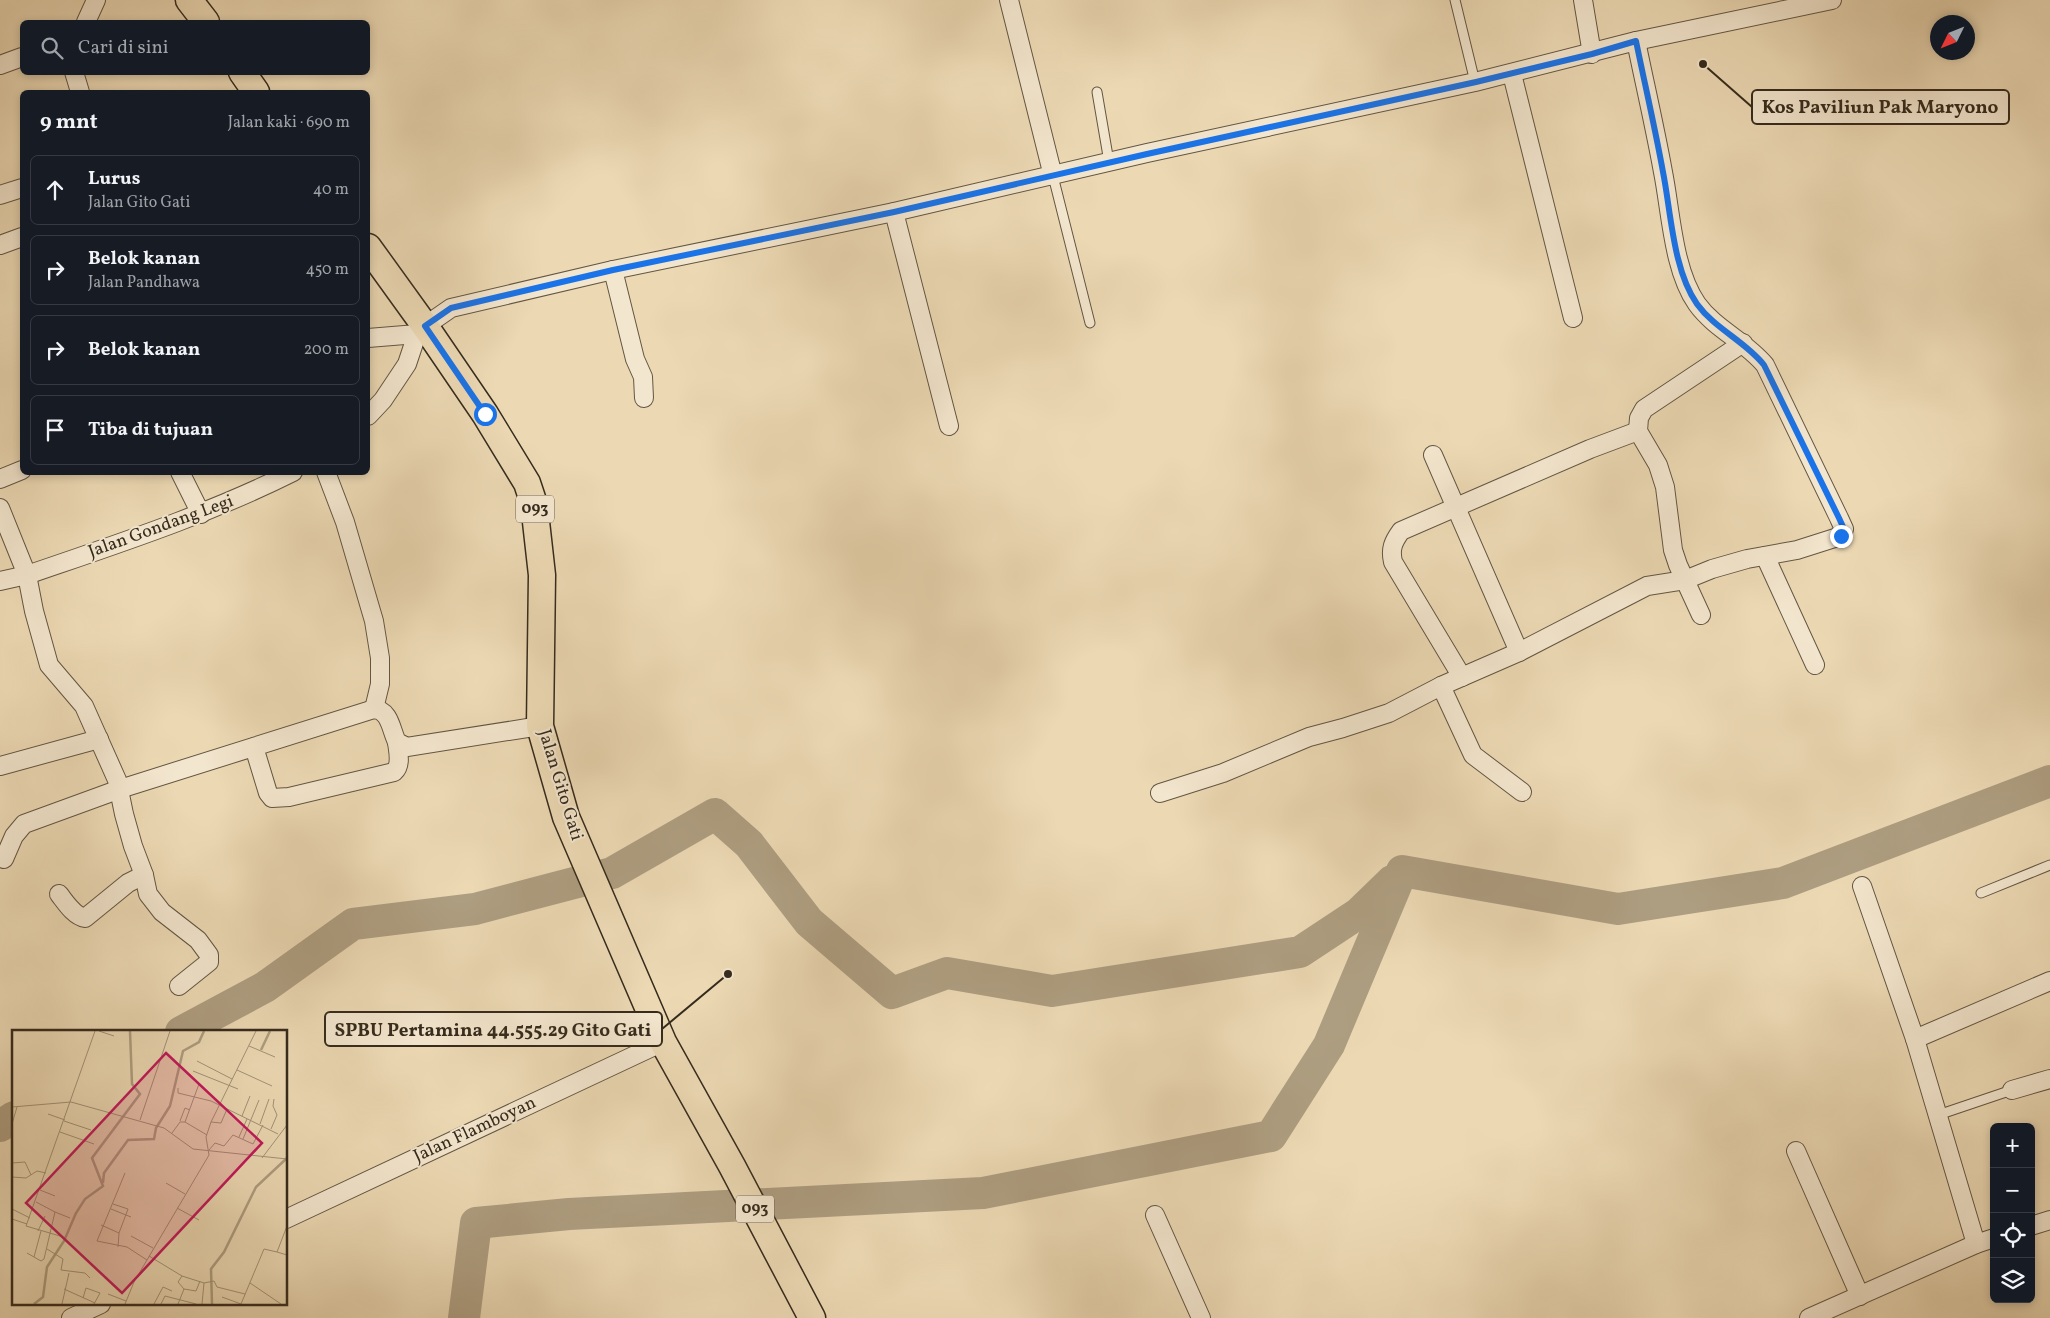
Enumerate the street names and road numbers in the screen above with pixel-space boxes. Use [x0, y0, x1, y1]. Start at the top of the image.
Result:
street label: Jalan Gondang Legi [85, 489, 237, 565]
road number: 093 [516, 496, 554, 522]
street label: Jalan Gito Gati [531, 726, 589, 844]
street label: Jalan Flamboyan [410, 1091, 541, 1169]
road number: 093 [736, 1196, 774, 1222]

